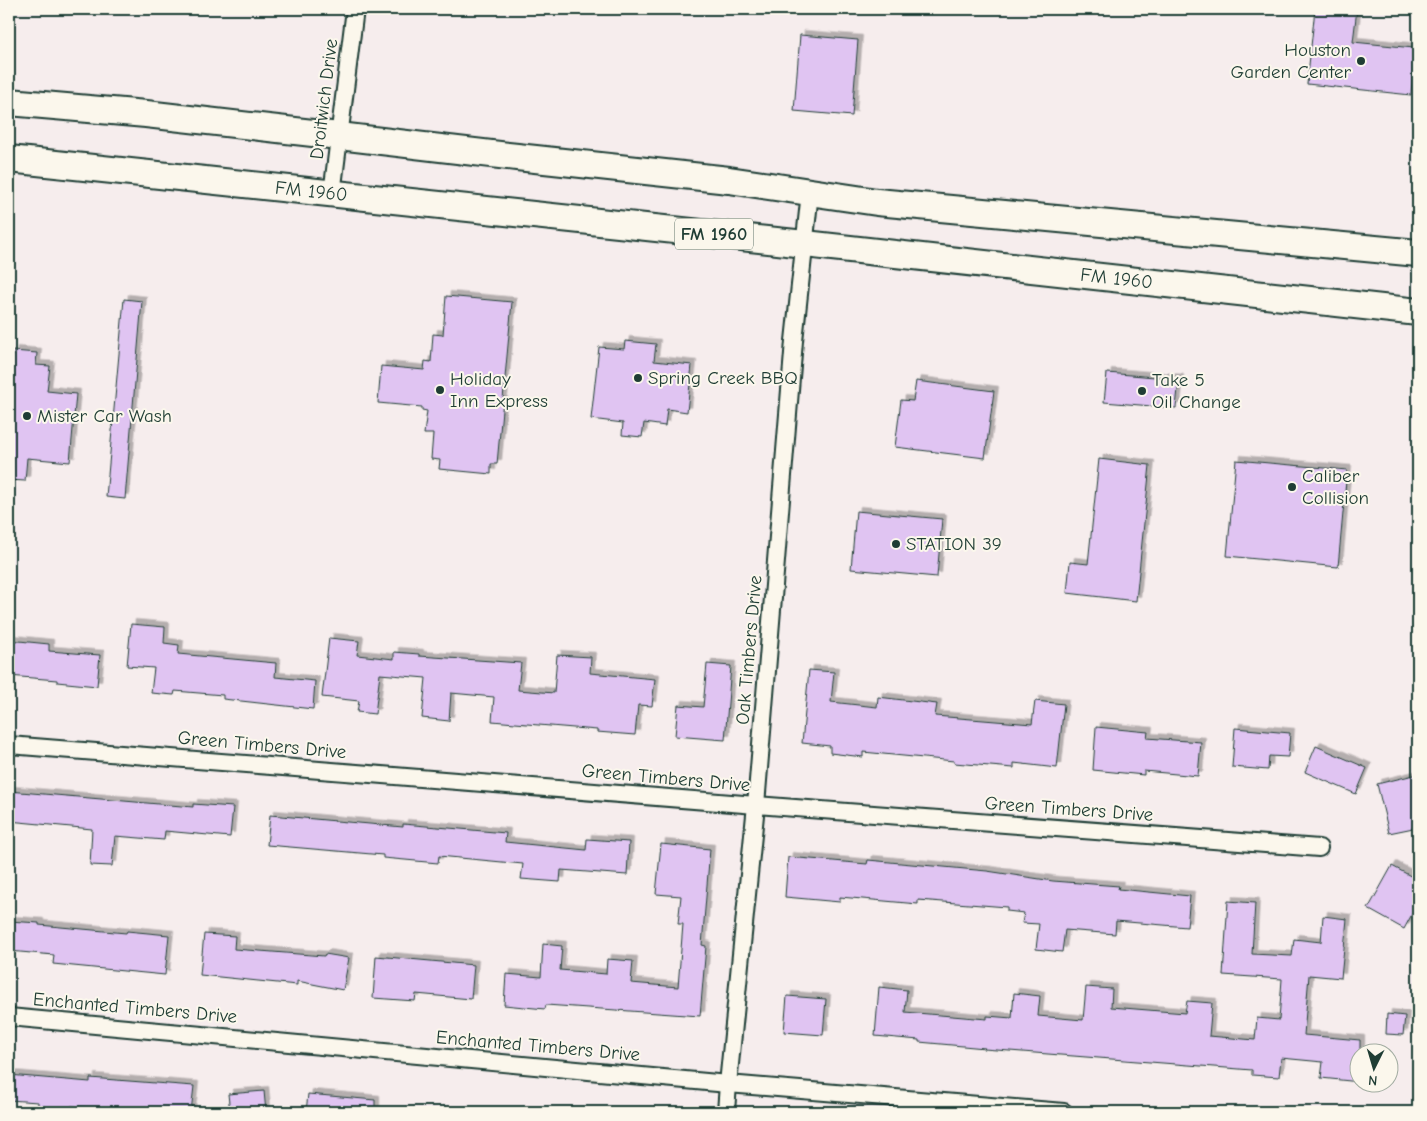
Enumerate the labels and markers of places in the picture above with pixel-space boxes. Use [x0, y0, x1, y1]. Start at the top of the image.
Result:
place label: Houston Garden Center [1231, 39, 1351, 83]
marker: Houston Garden Center [1355, 55, 1367, 67]
place label: Spring Creek BBQ [648, 367, 798, 389]
place label: Holiday Inn Express [450, 368, 548, 412]
place label: Take 5 Oil Change [1152, 369, 1241, 413]
marker: Spring Creek BBQ [632, 372, 644, 384]
marker: Holiday Inn Express [434, 384, 446, 396]
marker: Take 5 Oil Change [1136, 385, 1148, 397]
place label: Mister Car Wash [37, 405, 172, 427]
marker: Mister Car Wash [21, 410, 33, 422]
place label: Caliber Collision [1302, 465, 1369, 509]
marker: Caliber Collision [1286, 481, 1298, 493]
place label: STATION 39 [906, 533, 1002, 555]
marker: STATION 39 [890, 538, 902, 550]

